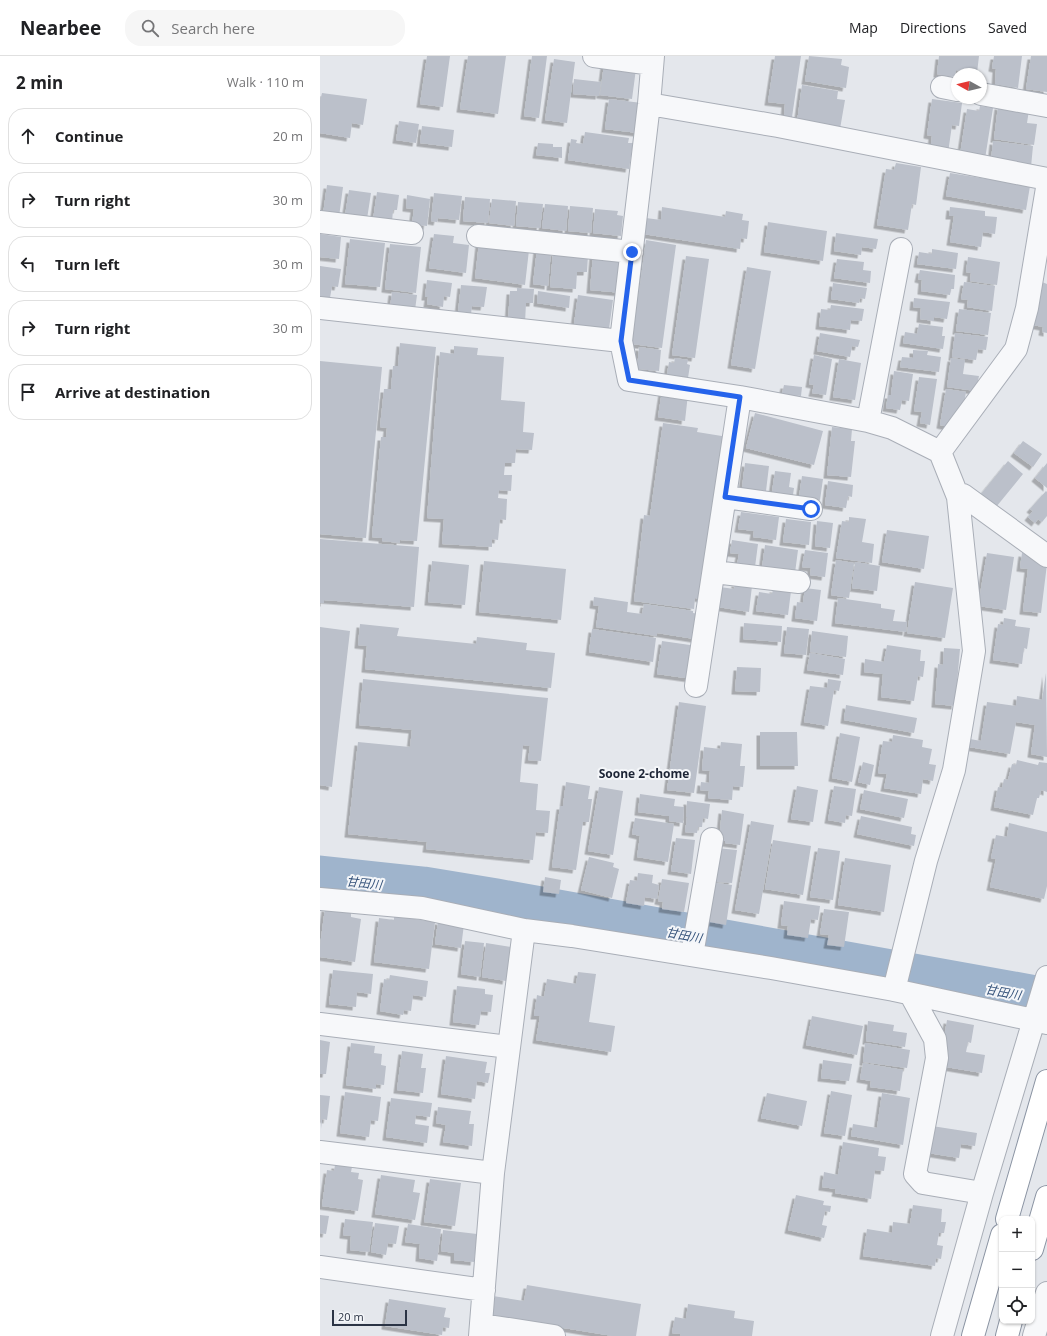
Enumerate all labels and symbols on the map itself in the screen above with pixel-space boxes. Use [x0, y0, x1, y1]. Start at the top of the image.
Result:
north arrow [951, 68, 987, 104]
route end [623, 243, 641, 261]
route start [802, 500, 820, 518]
district label: Soone 2-chome [599, 765, 689, 782]
water label: 甘田川 [345, 873, 385, 894]
water label: 甘田川 [665, 924, 705, 947]
water label: 甘田川 [984, 981, 1024, 1004]
scale bar [332, 1308, 407, 1327]

